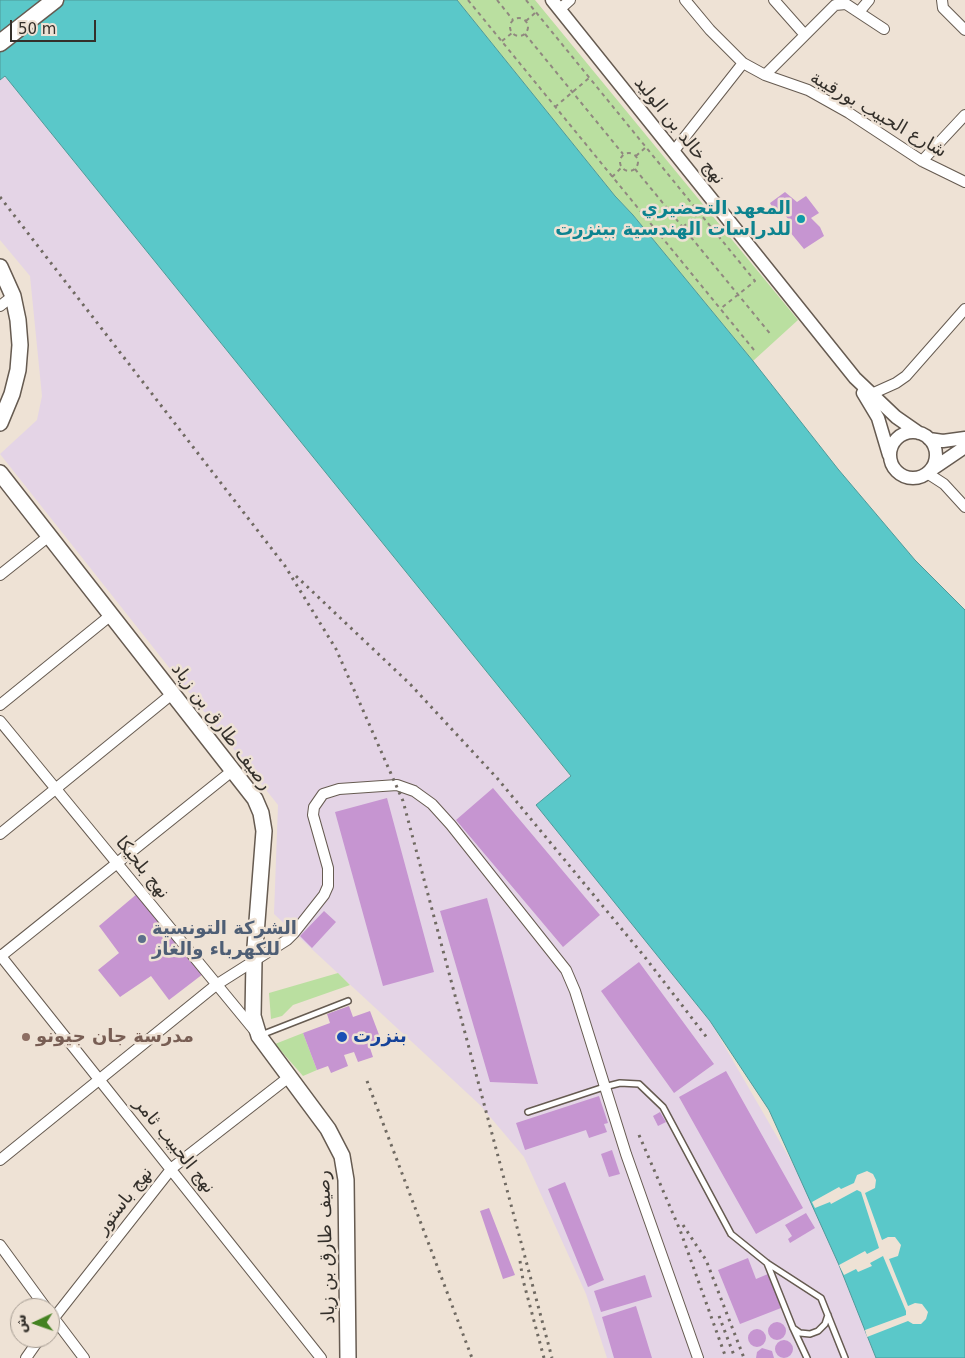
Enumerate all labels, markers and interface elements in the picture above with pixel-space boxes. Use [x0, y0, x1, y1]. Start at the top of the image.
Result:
scale bar [12, 10, 99, 42]
text: 50 m [18, 20, 56, 38]
street label: شارع الحبيب بورقيبة [806, 67, 950, 163]
street label: نهج خالد بن الوليد [629, 73, 729, 189]
place label: المعهد التحضيري للدراسات الهندسية ببنزرت [555, 198, 791, 240]
marker: المعهد التحضيري للدراسات الهندسية ببنزرت [795, 213, 807, 225]
street label: رصيف طارق بن زياد [166, 659, 276, 795]
street label: نهج بلجيكا [110, 832, 174, 904]
place label: الشركة التونسية للكهرباء والغاز [152, 918, 297, 961]
marker: الشركة التونسية للكهرباء والغاز [136, 933, 148, 945]
place label: مدرسة جان جيونو [36, 1026, 194, 1048]
place label: بنزرت [353, 1026, 407, 1048]
marker: بنزرت [335, 1030, 349, 1044]
marker: مدرسة جان جيونو [20, 1031, 32, 1043]
street label: نهج الحبيب ثامر [129, 1094, 219, 1198]
street label: نهج باستور [92, 1163, 158, 1239]
street label: رصيف طارق بن زياد [314, 1170, 340, 1324]
north arrow [10, 1298, 60, 1348]
text: ش [13, 1314, 30, 1334]

